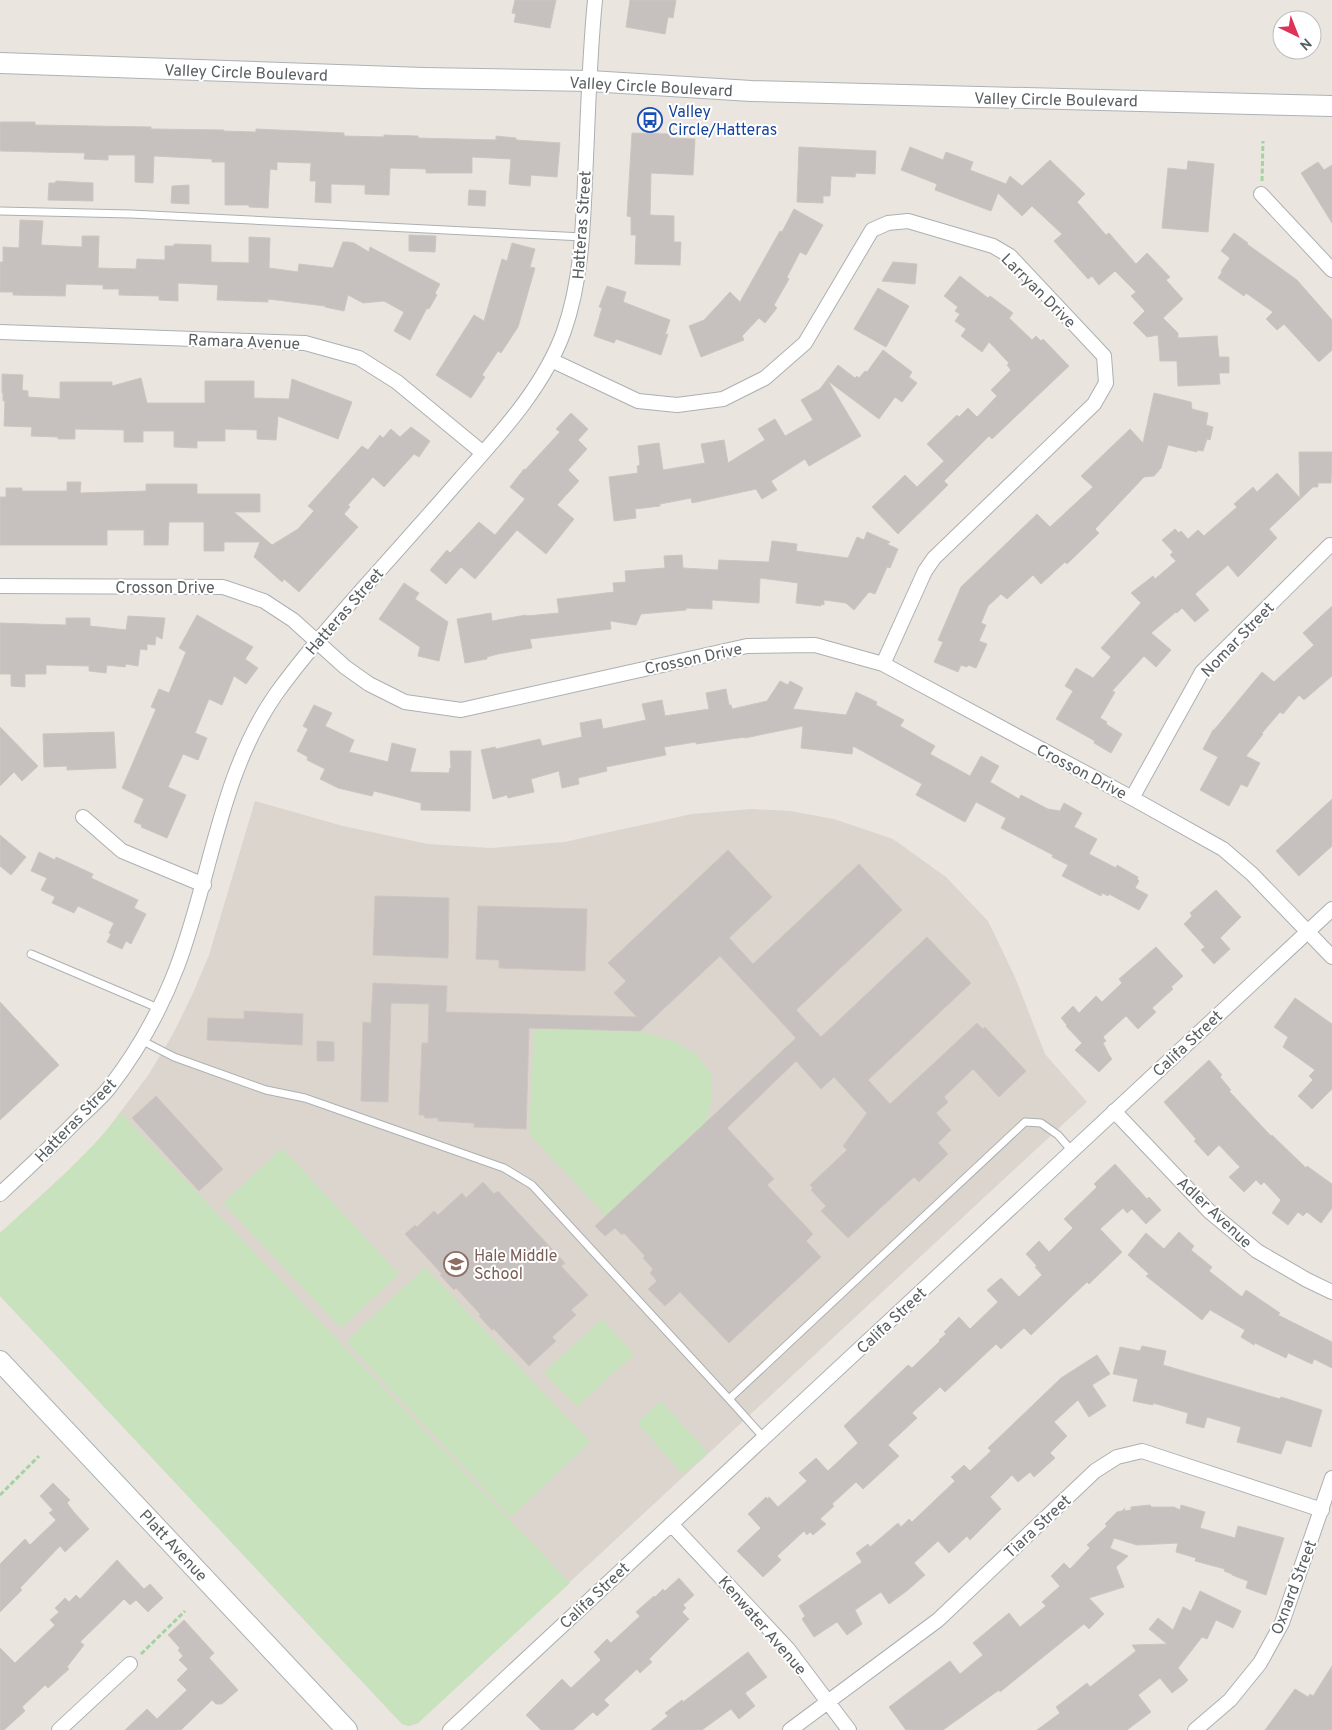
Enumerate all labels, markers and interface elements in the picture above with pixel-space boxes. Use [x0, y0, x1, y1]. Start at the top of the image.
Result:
north arrow [1272, 10, 1322, 60]
text: N [1295, 34, 1314, 53]
street label: Valley Circle Boulevard [164, 61, 328, 87]
street label: Valley Circle Boulevard [569, 74, 733, 102]
street label: Valley Circle Boulevard [974, 90, 1138, 112]
place label: Valley Circle/Hatteras [668, 103, 777, 141]
bus stop icon: Valley Circle/Hatteras [637, 107, 663, 133]
street label: Hatteras Street [569, 170, 597, 280]
street label: Larryan Drive [996, 250, 1079, 333]
street label: Ramara Avenue [187, 331, 300, 355]
street label: Hatteras Street [302, 565, 389, 660]
street label: Crosson Drive [115, 579, 215, 599]
street label: Nomar Street [1198, 599, 1279, 682]
street label: Crosson Drive [643, 640, 744, 680]
street label: Crosson Drive [1033, 741, 1130, 805]
street label: Califa Street [1149, 1007, 1228, 1082]
street label: Hatteras Street [31, 1075, 121, 1168]
street label: Adler Avenue [1172, 1174, 1255, 1253]
place label: Hale Middle School [474, 1247, 557, 1285]
school or university icon: Hale Middle School [443, 1251, 469, 1277]
street label: Califa Street [853, 1284, 932, 1359]
street label: Tiara Street [1001, 1491, 1076, 1563]
street label: Platt Avenue [134, 1506, 211, 1586]
street label: Oxnard Street [1268, 1537, 1322, 1638]
street label: Califa Street [556, 1559, 635, 1634]
street label: Kenwater Avenue [713, 1573, 810, 1680]

